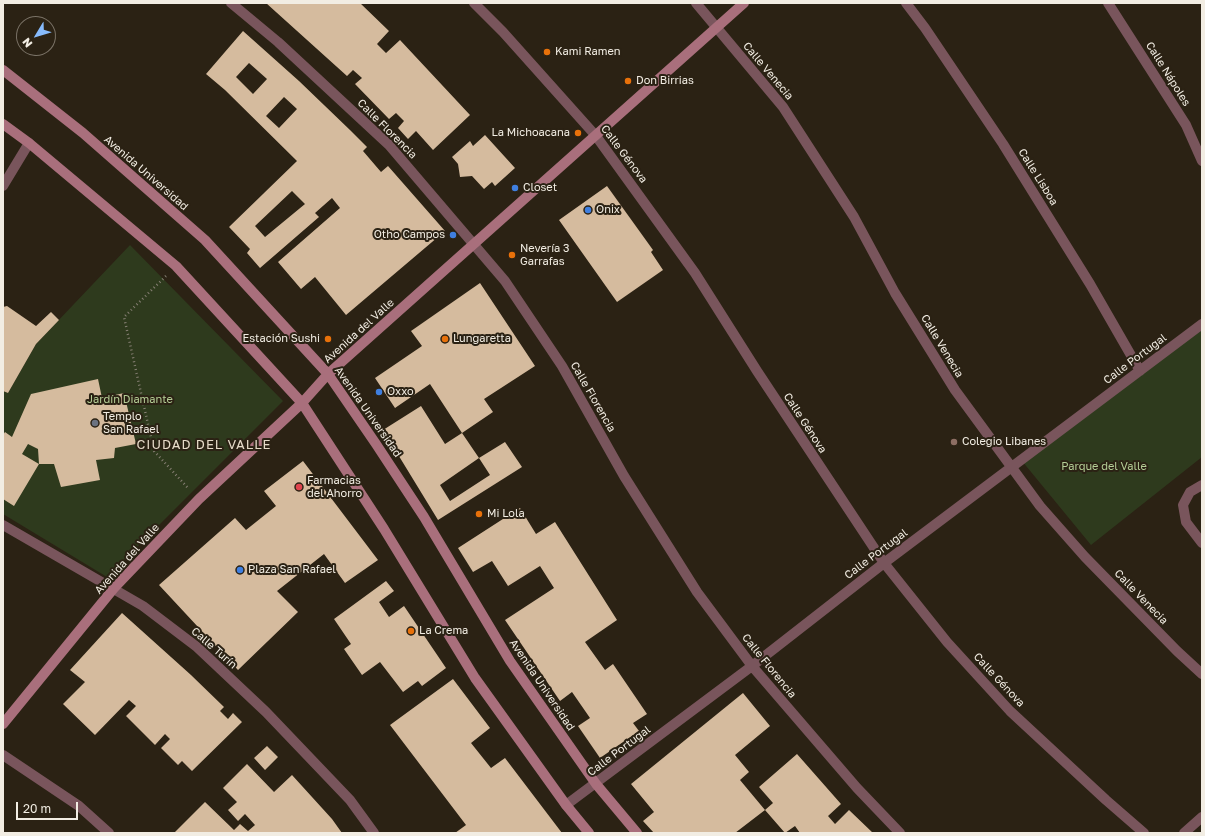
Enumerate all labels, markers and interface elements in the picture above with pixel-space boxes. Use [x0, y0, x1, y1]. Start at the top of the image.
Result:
north arrow [16, 16, 56, 56]
text: N [19, 36, 35, 50]
street label: Calle Nápoles [1143, 39, 1193, 109]
street label: Calle Venecia [740, 40, 796, 102]
place label: Kami Ramen [555, 45, 621, 59]
marker: Kami Ramen [542, 47, 552, 57]
place label: Don Birrias [636, 74, 694, 88]
marker: Don Birrias [623, 76, 633, 86]
street label: Calle Florencia [354, 96, 420, 162]
street label: Calle Génova [598, 122, 650, 186]
place label: La Michoacana [491, 126, 570, 140]
marker: La Michoacana [573, 128, 583, 138]
street label: Avenida Universidad [101, 133, 191, 213]
street label: Calle Lisboa [1015, 146, 1061, 208]
place label: Closet [523, 181, 557, 195]
marker: Closet [510, 183, 520, 193]
place label: Onix [596, 203, 620, 217]
marker: Onix [583, 205, 593, 215]
place label: Otho Campos [374, 228, 445, 242]
marker: Otho Campos [448, 230, 458, 240]
place label: Nevería 3 Garrafas [520, 242, 569, 268]
marker: Nevería 3 Garrafas [507, 250, 517, 260]
street label: Avenida del Valle [321, 296, 397, 366]
street label: Calle Venecia [918, 312, 966, 380]
street label: Calle Portugal [1101, 331, 1169, 387]
place label: Estación Sushi [243, 332, 320, 346]
place label: Lungaretta [453, 332, 511, 346]
marker: Estación Sushi [323, 334, 333, 344]
marker: Lungaretta [440, 334, 450, 344]
street label: Calle Florencia [568, 360, 618, 434]
street label: Avenida Universidad [332, 364, 404, 460]
place label: Oxxo [387, 385, 414, 399]
marker: Oxxo [374, 387, 384, 397]
street label: Calle Génova [781, 390, 829, 456]
park label: Jardín Diamante [87, 393, 173, 407]
place label: Templo San Rafael [103, 410, 159, 436]
marker: Templo San Rafael [90, 418, 100, 428]
place label: Colegio Libanes [962, 435, 1046, 449]
district label: CIUDAD DEL VALLE [136, 437, 272, 453]
marker: Colegio Libanes [949, 437, 959, 447]
park label: Parque del Valle [1061, 460, 1147, 474]
place label: Farmacias del Ahorro [307, 474, 362, 500]
marker: Farmacias del Ahorro [294, 482, 304, 492]
place label: Mi Lola [487, 507, 525, 521]
marker: Mi Lola [474, 509, 484, 519]
street label: Avenida del Valle [92, 521, 162, 597]
street label: Calle Portugal [842, 526, 910, 582]
place label: Plaza San Rafael [248, 563, 336, 577]
marker: Plaza San Rafael [235, 565, 245, 575]
street label: Calle Venecia [1112, 567, 1170, 627]
place label: La Crema [419, 624, 468, 638]
street label: Calle Turín [188, 625, 240, 671]
marker: La Crema [406, 626, 416, 636]
street label: Calle Florencia [739, 631, 799, 701]
street label: Avenida Universidad [507, 637, 577, 733]
street label: Calle Génova [971, 650, 1027, 710]
street label: Calle Portugal [585, 723, 653, 779]
scale bar [18, 794, 80, 820]
text: 20 m [23, 801, 51, 816]

